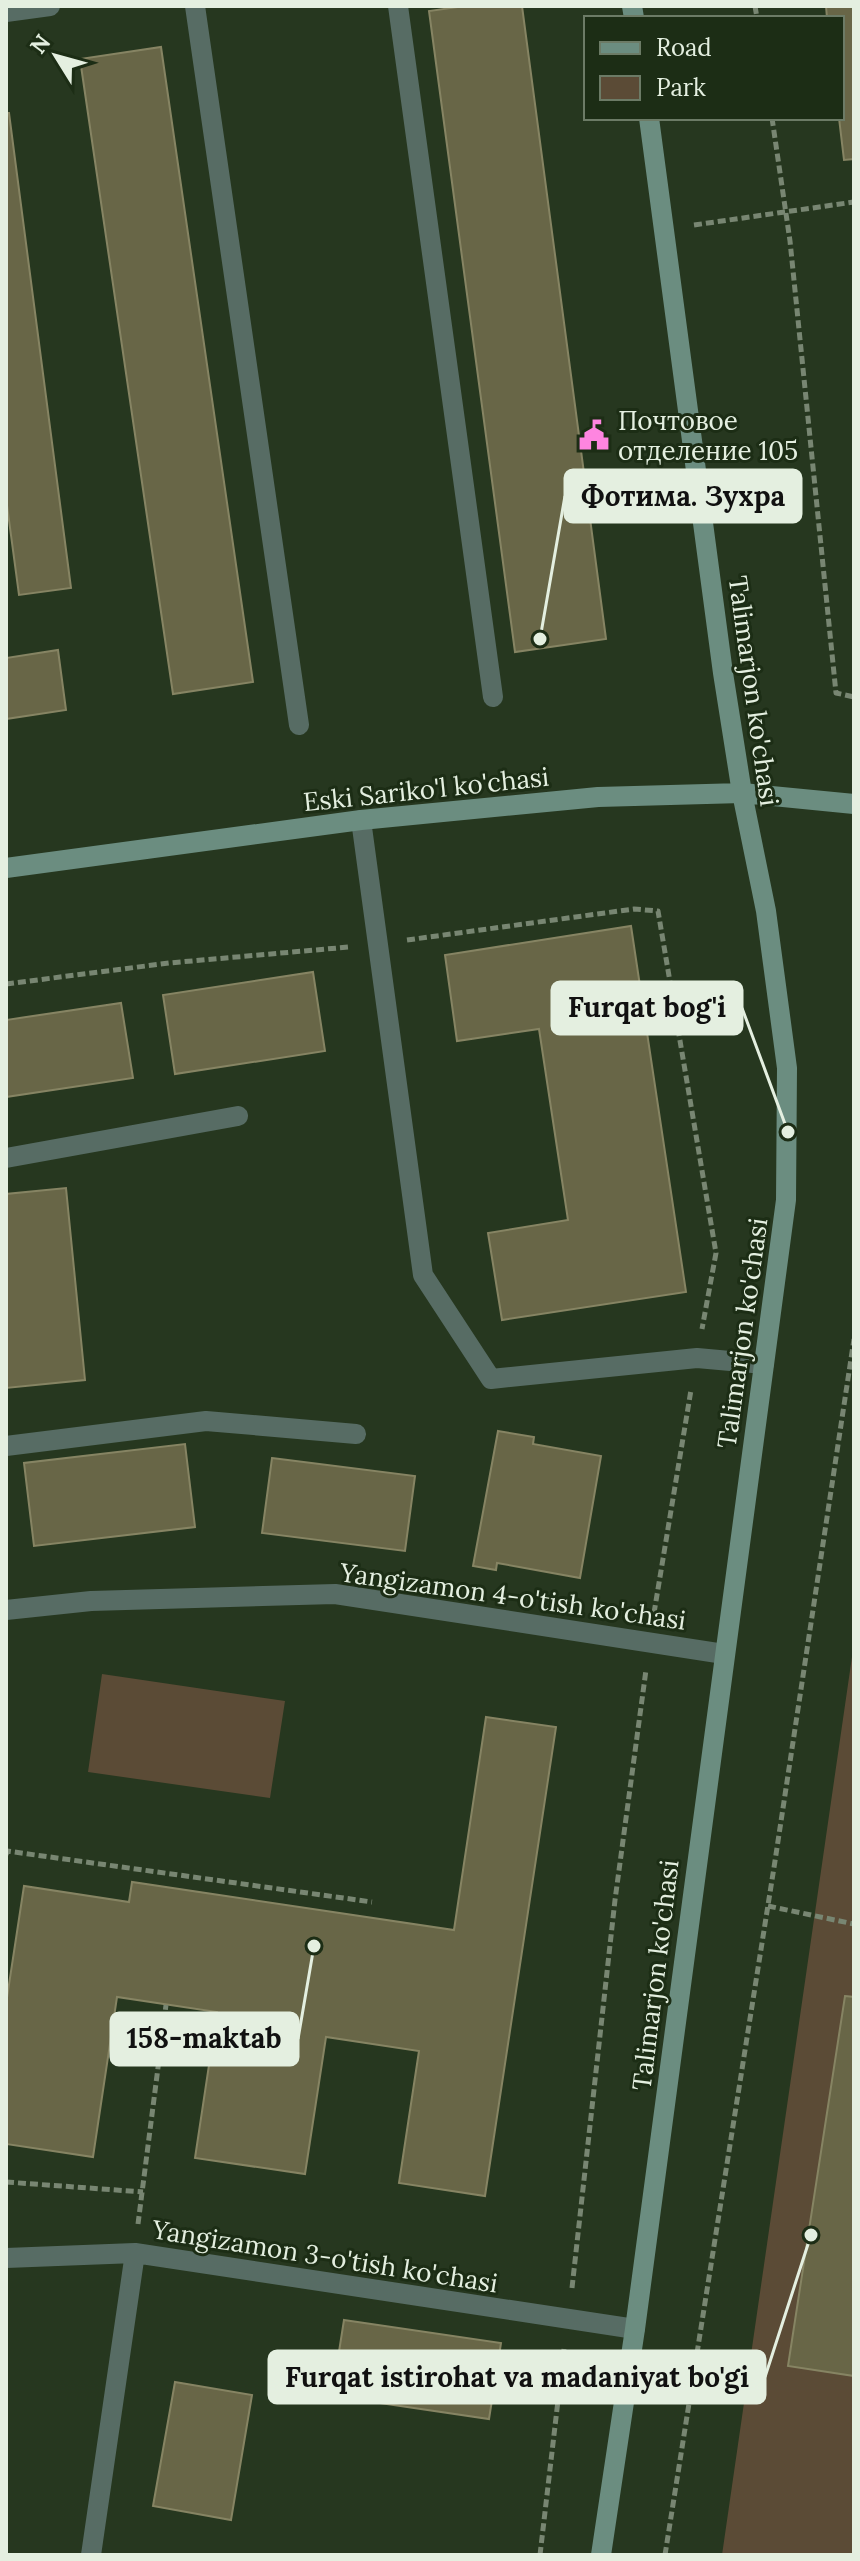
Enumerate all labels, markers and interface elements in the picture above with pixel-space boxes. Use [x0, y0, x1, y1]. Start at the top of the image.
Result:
north arrow [16, 16, 96, 96]
legend [584, 16, 844, 120]
text: N [24, 29, 56, 59]
text: Road [656, 32, 712, 63]
text: Park [656, 72, 706, 103]
place label: Почтовое отделение 105 [618, 404, 798, 467]
public building icon: Почтовое отделение 105 [577, 418, 611, 452]
callout: Фотима. Зухра [565, 470, 801, 522]
text: Фотима. Зухра [581, 478, 785, 514]
street label: Talimarjon ko'chasi [722, 574, 786, 808]
street label: Eski Sariko'l ko'chasi [302, 760, 550, 818]
callout: Furqat bog'i [552, 982, 742, 1034]
text: Furqat bog'i [568, 989, 726, 1025]
street label: Talimarjon ko'chasi [710, 1216, 774, 1450]
street label: Yangizamon 4-o'tish ko'chasi [337, 1555, 688, 1637]
street label: Talimarjon ko'chasi [624, 1858, 686, 2092]
callout: 158-maktab [111, 2013, 298, 2065]
text: 158-maktab [126, 2020, 282, 2056]
street label: Yangizamon 3-o'tish ko'chasi [149, 2212, 500, 2300]
callout: Furqat istirohat va madaniyat bo'gi [269, 2351, 765, 2403]
text: Furqat istirohat va madaniyat bo'gi [285, 2359, 749, 2395]

